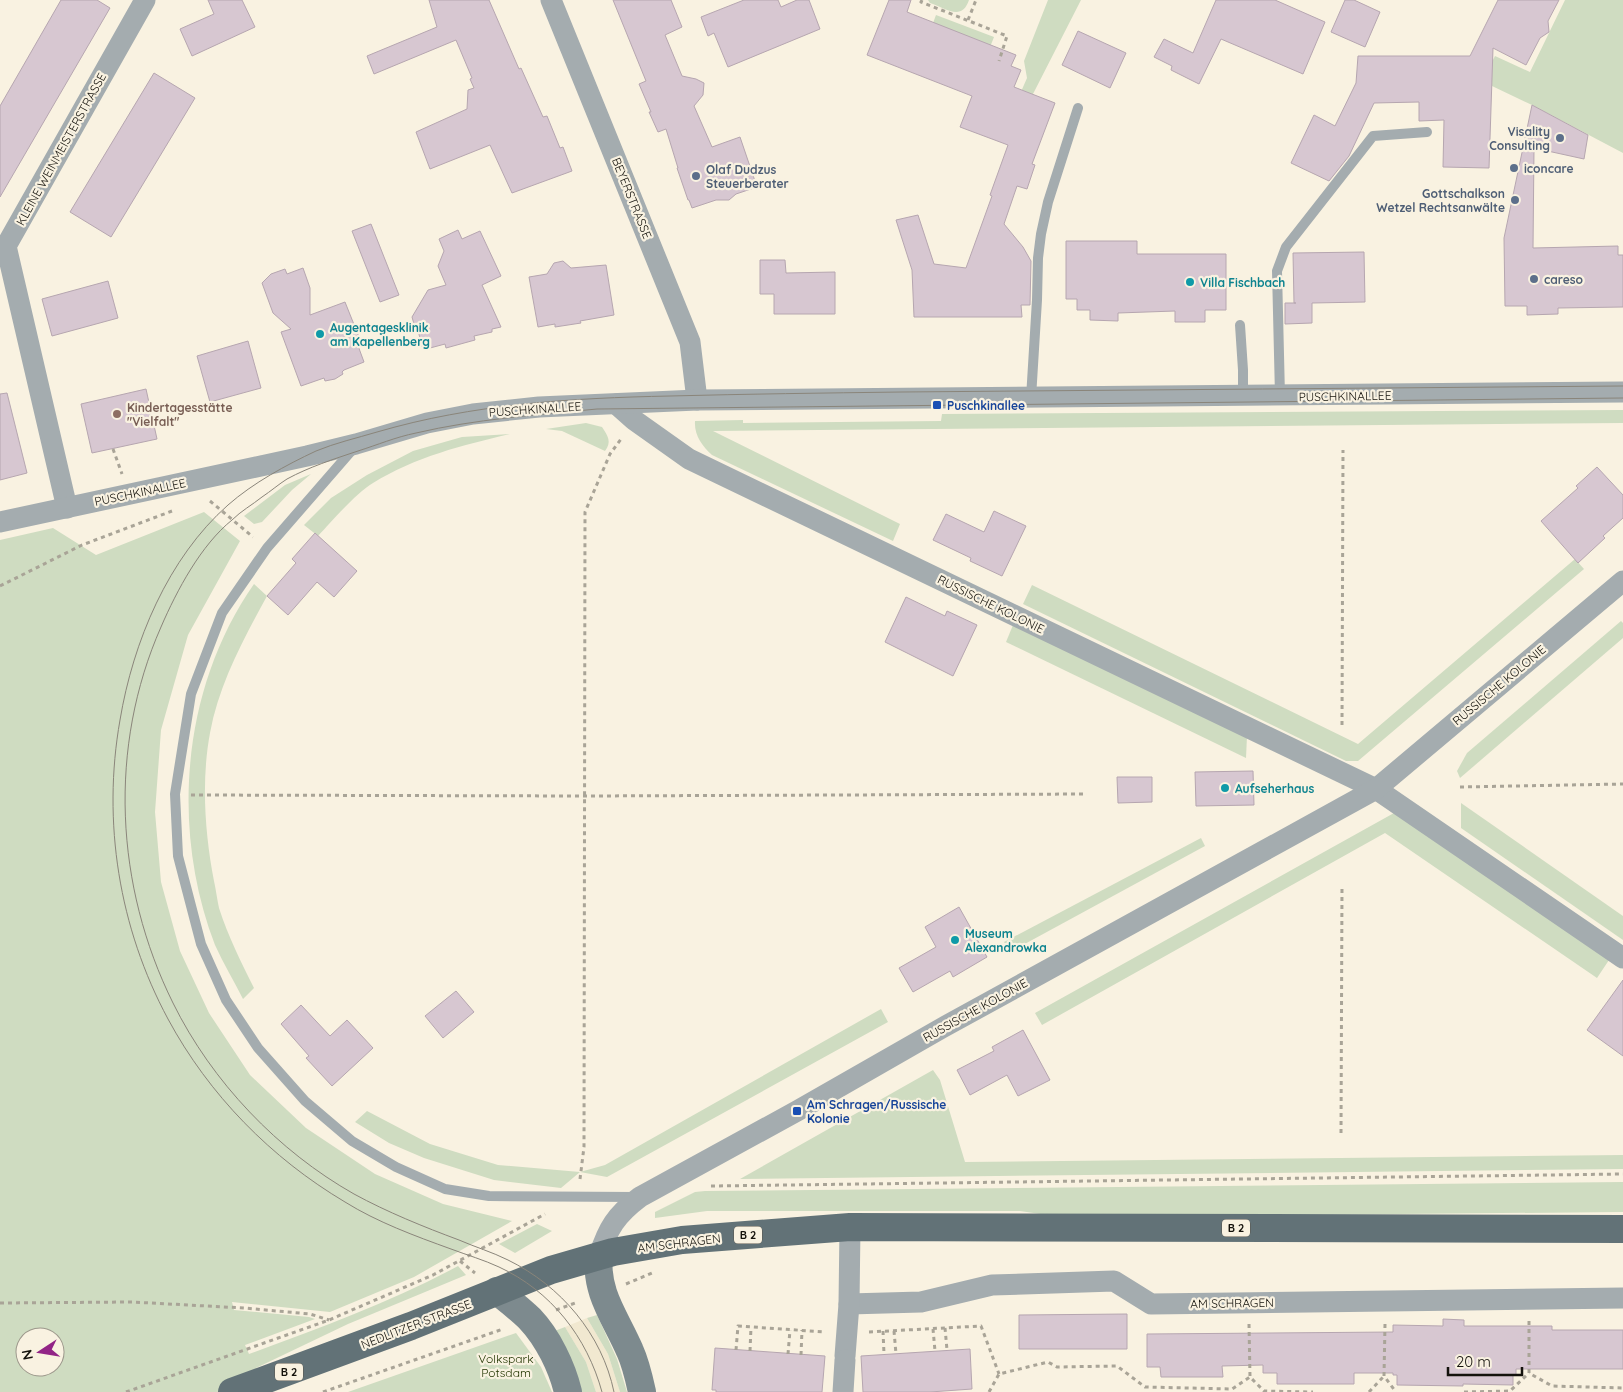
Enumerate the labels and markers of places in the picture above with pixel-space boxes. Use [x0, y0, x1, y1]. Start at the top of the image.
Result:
place label: Visality Consulting [1489, 124, 1550, 153]
marker: Visality Consulting [1554, 132, 1566, 144]
place label: iconcare [1524, 161, 1574, 176]
place label: Olaf Dudzus Steuerberater [706, 162, 789, 191]
marker: iconcare [1508, 162, 1520, 174]
marker: Olaf Dudzus Steuerberater [690, 170, 702, 182]
place label: Gottschalkson Wetzel Rechtsanwälte [1376, 186, 1505, 215]
marker: Gottschalkson Wetzel Rechtsanwälte [1509, 194, 1521, 206]
place label: careso [1544, 272, 1584, 287]
marker: careso [1528, 273, 1540, 285]
place label: Villa Fischbach [1200, 275, 1285, 290]
marker: Villa Fischbach [1184, 276, 1196, 288]
place label: Augentagesklinik am Kapellenberg [330, 320, 430, 349]
marker: Augentagesklinik am Kapellenberg [314, 328, 326, 340]
place label: Puschkinallee [947, 398, 1025, 413]
marker: Puschkinallee [931, 399, 943, 411]
place label: Kindertagesstätte "Vielfalt" [127, 400, 232, 429]
marker: Kindertagesstätte "Vielfalt" [111, 408, 123, 420]
place label: Aufseherhaus [1235, 781, 1315, 796]
marker: Aufseherhaus [1219, 782, 1231, 794]
place label: Museum Alexandrowka [965, 926, 1047, 955]
marker: Museum Alexandrowka [949, 934, 961, 946]
place label: Am Schragen/Russische Kolonie [807, 1097, 946, 1126]
marker: Am Schragen/Russische Kolonie [791, 1105, 803, 1117]

